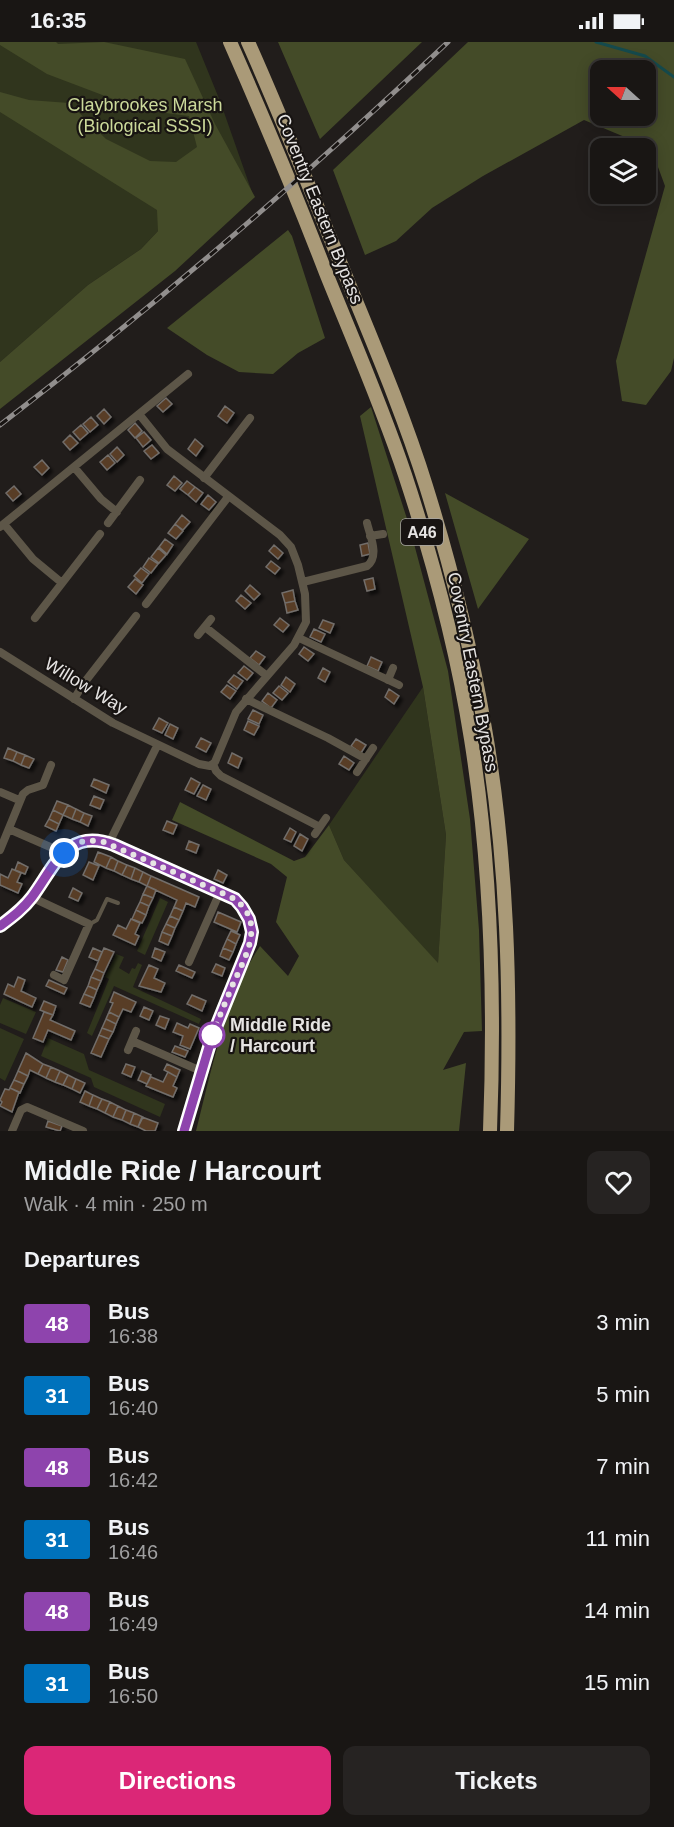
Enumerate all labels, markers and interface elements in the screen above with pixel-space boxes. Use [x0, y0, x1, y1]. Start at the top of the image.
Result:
text: 16:35 [30, 8, 86, 33]
north arrow [590, 60, 656, 126]
map controls [590, 60, 656, 204]
park label: Claybrookes Marsh (Biological SSSI) [67, 95, 223, 136]
street label: Coventry Eastern Bypass [273, 111, 367, 307]
button: layers [590, 138, 656, 204]
road number: A46 [401, 519, 443, 545]
street label: Coventry Eastern Bypass [444, 570, 502, 774]
street label: Willow Way [41, 654, 131, 718]
your location [49, 838, 79, 868]
place label: Middle Ride / Harcourt [230, 1015, 331, 1056]
marker: Middle Ride / Harcourt [199, 1022, 225, 1048]
button: heart [587, 1151, 650, 1214]
text: Middle Ride / Harcourt [24, 1155, 321, 1186]
text: Walk · 4 min · 250 m [24, 1193, 208, 1215]
text: Departures [24, 1247, 140, 1272]
text: Bus [108, 1299, 150, 1324]
text: 3 min [596, 1310, 650, 1335]
text: 48 [45, 1312, 69, 1335]
text: 16:38 [108, 1325, 158, 1347]
text: Bus [108, 1371, 150, 1396]
text: 5 min [596, 1382, 650, 1407]
text: 31 [45, 1384, 69, 1407]
text: 16:40 [108, 1397, 158, 1419]
text: Bus [108, 1443, 150, 1468]
text: 7 min [596, 1454, 650, 1479]
text: 48 [45, 1456, 69, 1479]
text: 16:42 [108, 1469, 158, 1491]
text: Bus [108, 1515, 150, 1540]
text: 11 min [586, 1526, 650, 1551]
text: 31 [45, 1528, 69, 1551]
text: 16:46 [108, 1541, 158, 1563]
text: Bus [108, 1587, 150, 1612]
text: 14 min [584, 1598, 650, 1623]
text: 48 [45, 1600, 69, 1623]
text: 16:49 [108, 1613, 158, 1635]
text: Bus [108, 1659, 150, 1684]
text: 15 min [584, 1670, 650, 1695]
text: 31 [45, 1672, 69, 1695]
text: 16:50 [108, 1685, 158, 1707]
button: Directions [24, 1746, 331, 1815]
button: Tickets [343, 1746, 650, 1815]

